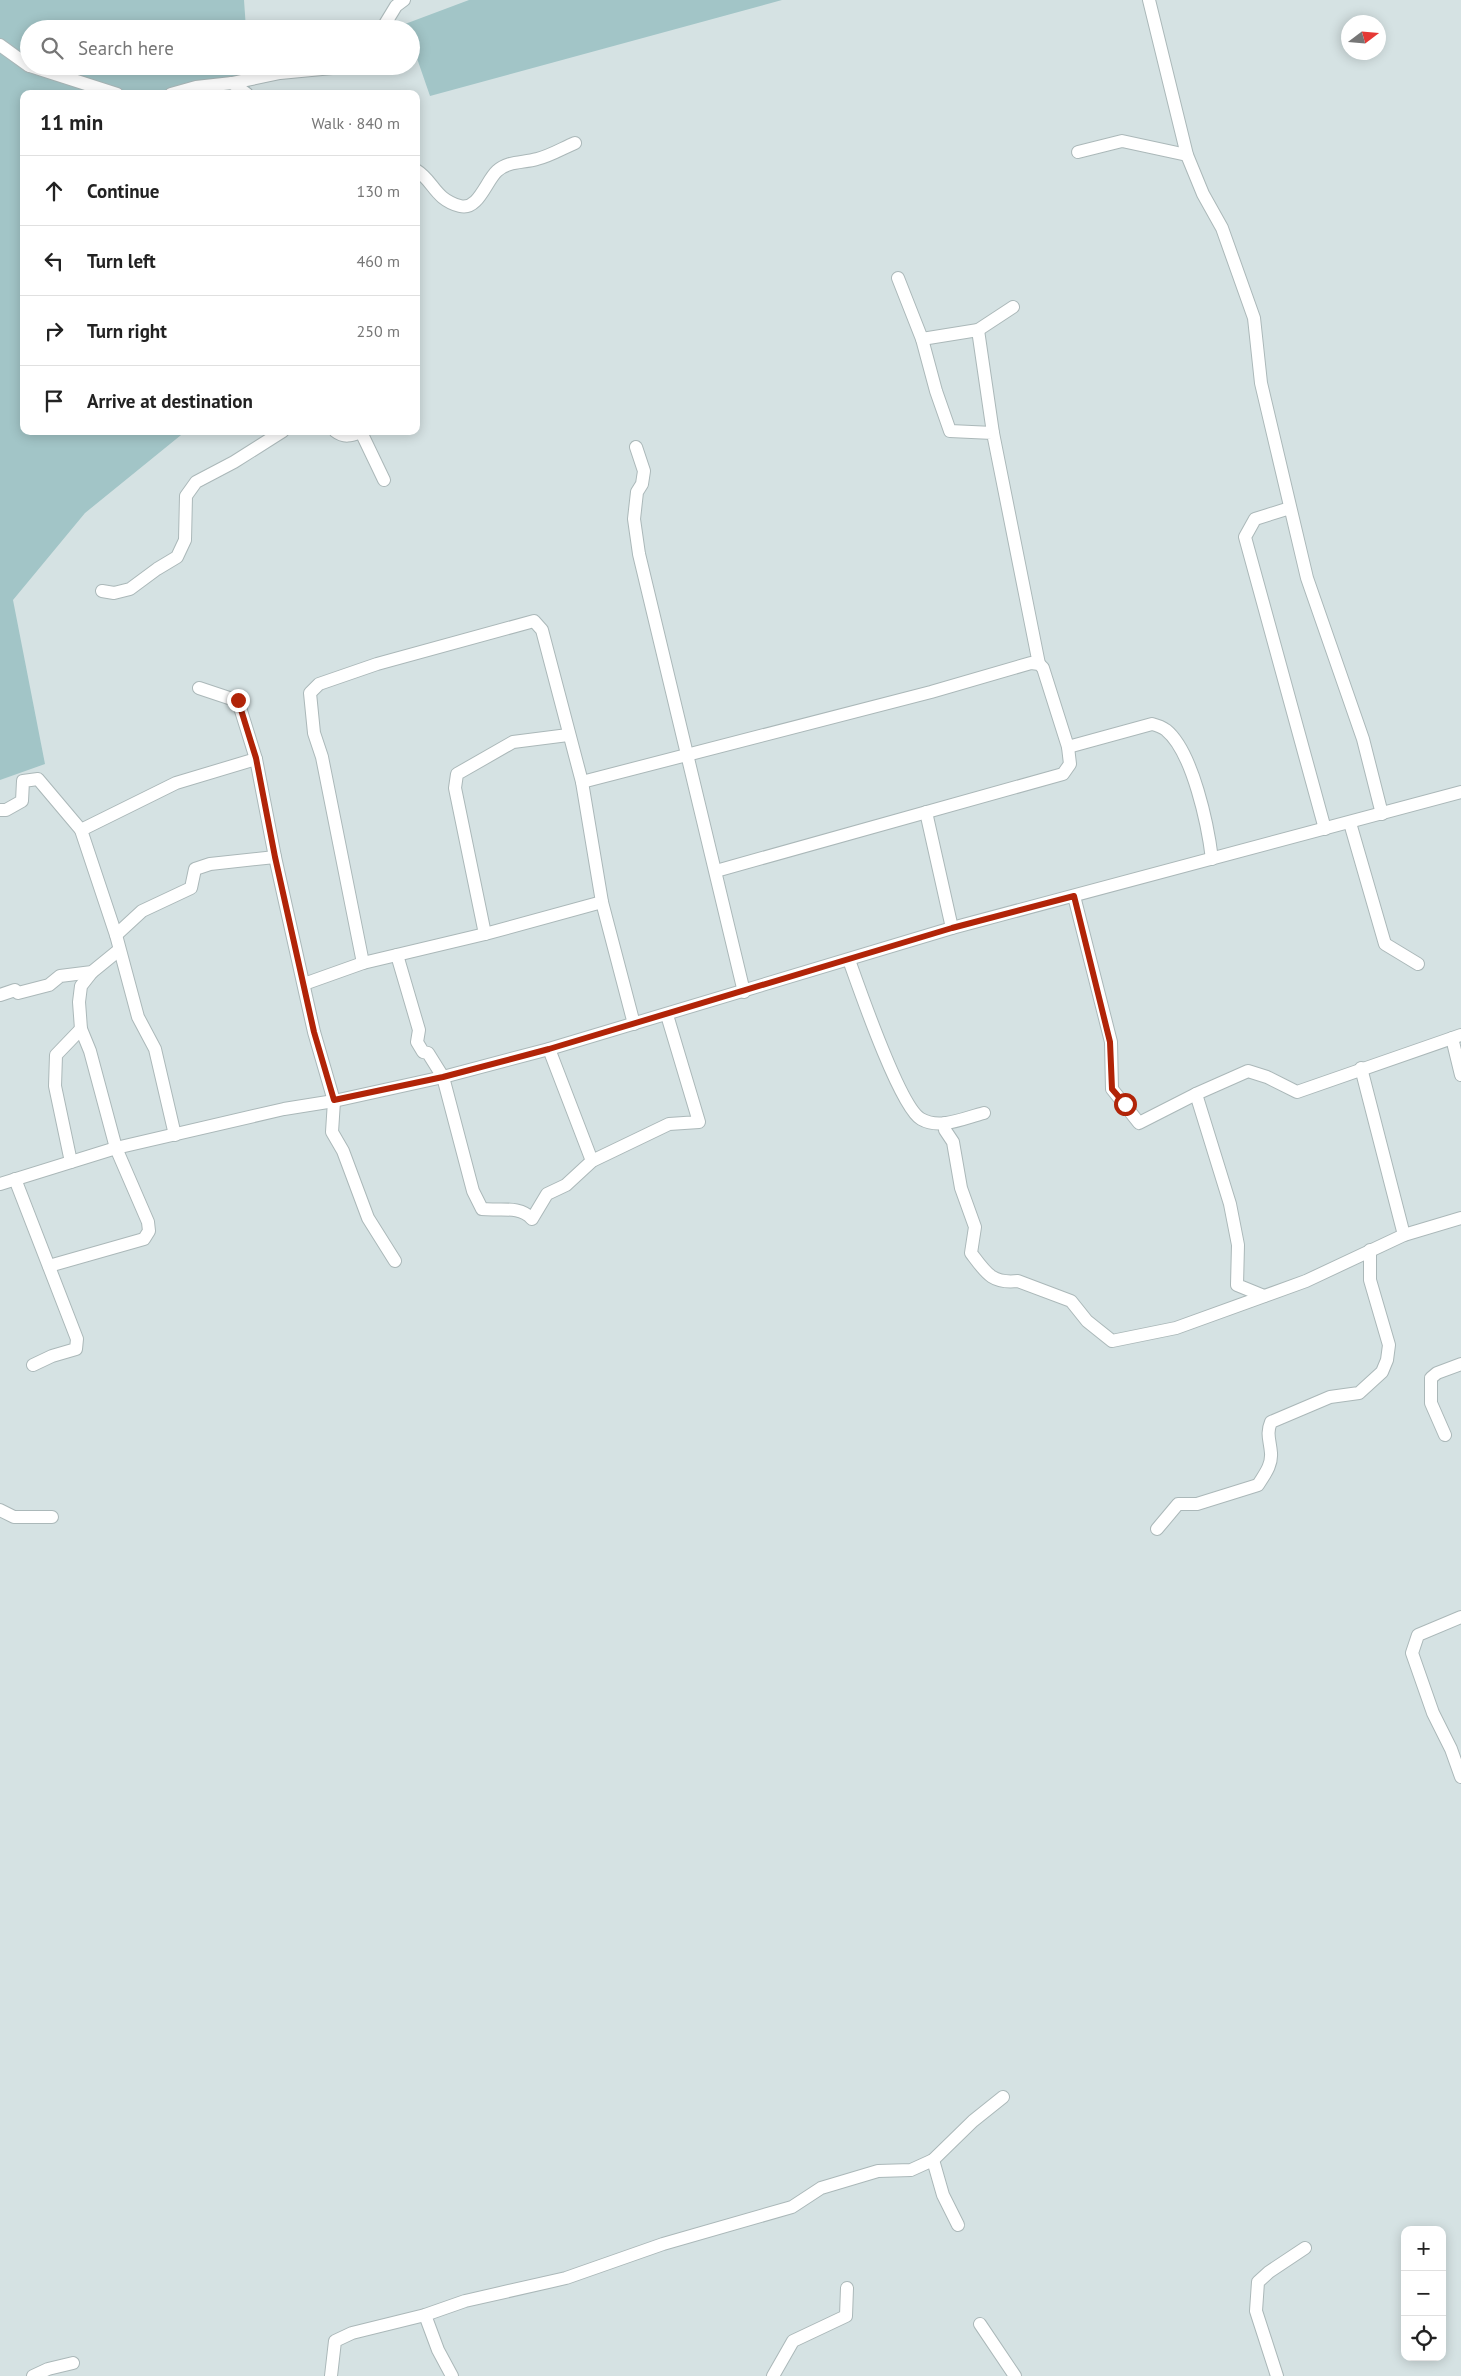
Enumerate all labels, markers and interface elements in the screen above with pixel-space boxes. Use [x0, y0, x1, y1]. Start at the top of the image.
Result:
north arrow [1341, 15, 1386, 60]
search box [20, 20, 420, 75]
icon: search [38, 34, 66, 62]
text: Search here [78, 36, 174, 60]
text: 11 min [40, 109, 103, 136]
text: Walk · 840 m [311, 113, 400, 133]
icon: ahead [40, 177, 68, 205]
text: Continue [87, 179, 159, 203]
text: 130 m [357, 181, 400, 201]
icon: left [40, 247, 68, 275]
text: Turn left [87, 249, 156, 273]
text: 460 m [357, 251, 400, 271]
icon: right [40, 317, 68, 345]
text: Turn right [87, 319, 167, 343]
text: 250 m [357, 321, 400, 341]
icon: arrive [40, 387, 68, 415]
text: Arrive at destination [87, 389, 253, 413]
route end [227, 689, 250, 712]
route start [1114, 1093, 1137, 1116]
map controls [1401, 2226, 1446, 2361]
button: + [1401, 2226, 1446, 2271]
button: − [1401, 2271, 1446, 2316]
button: locate [1401, 2316, 1446, 2361]

